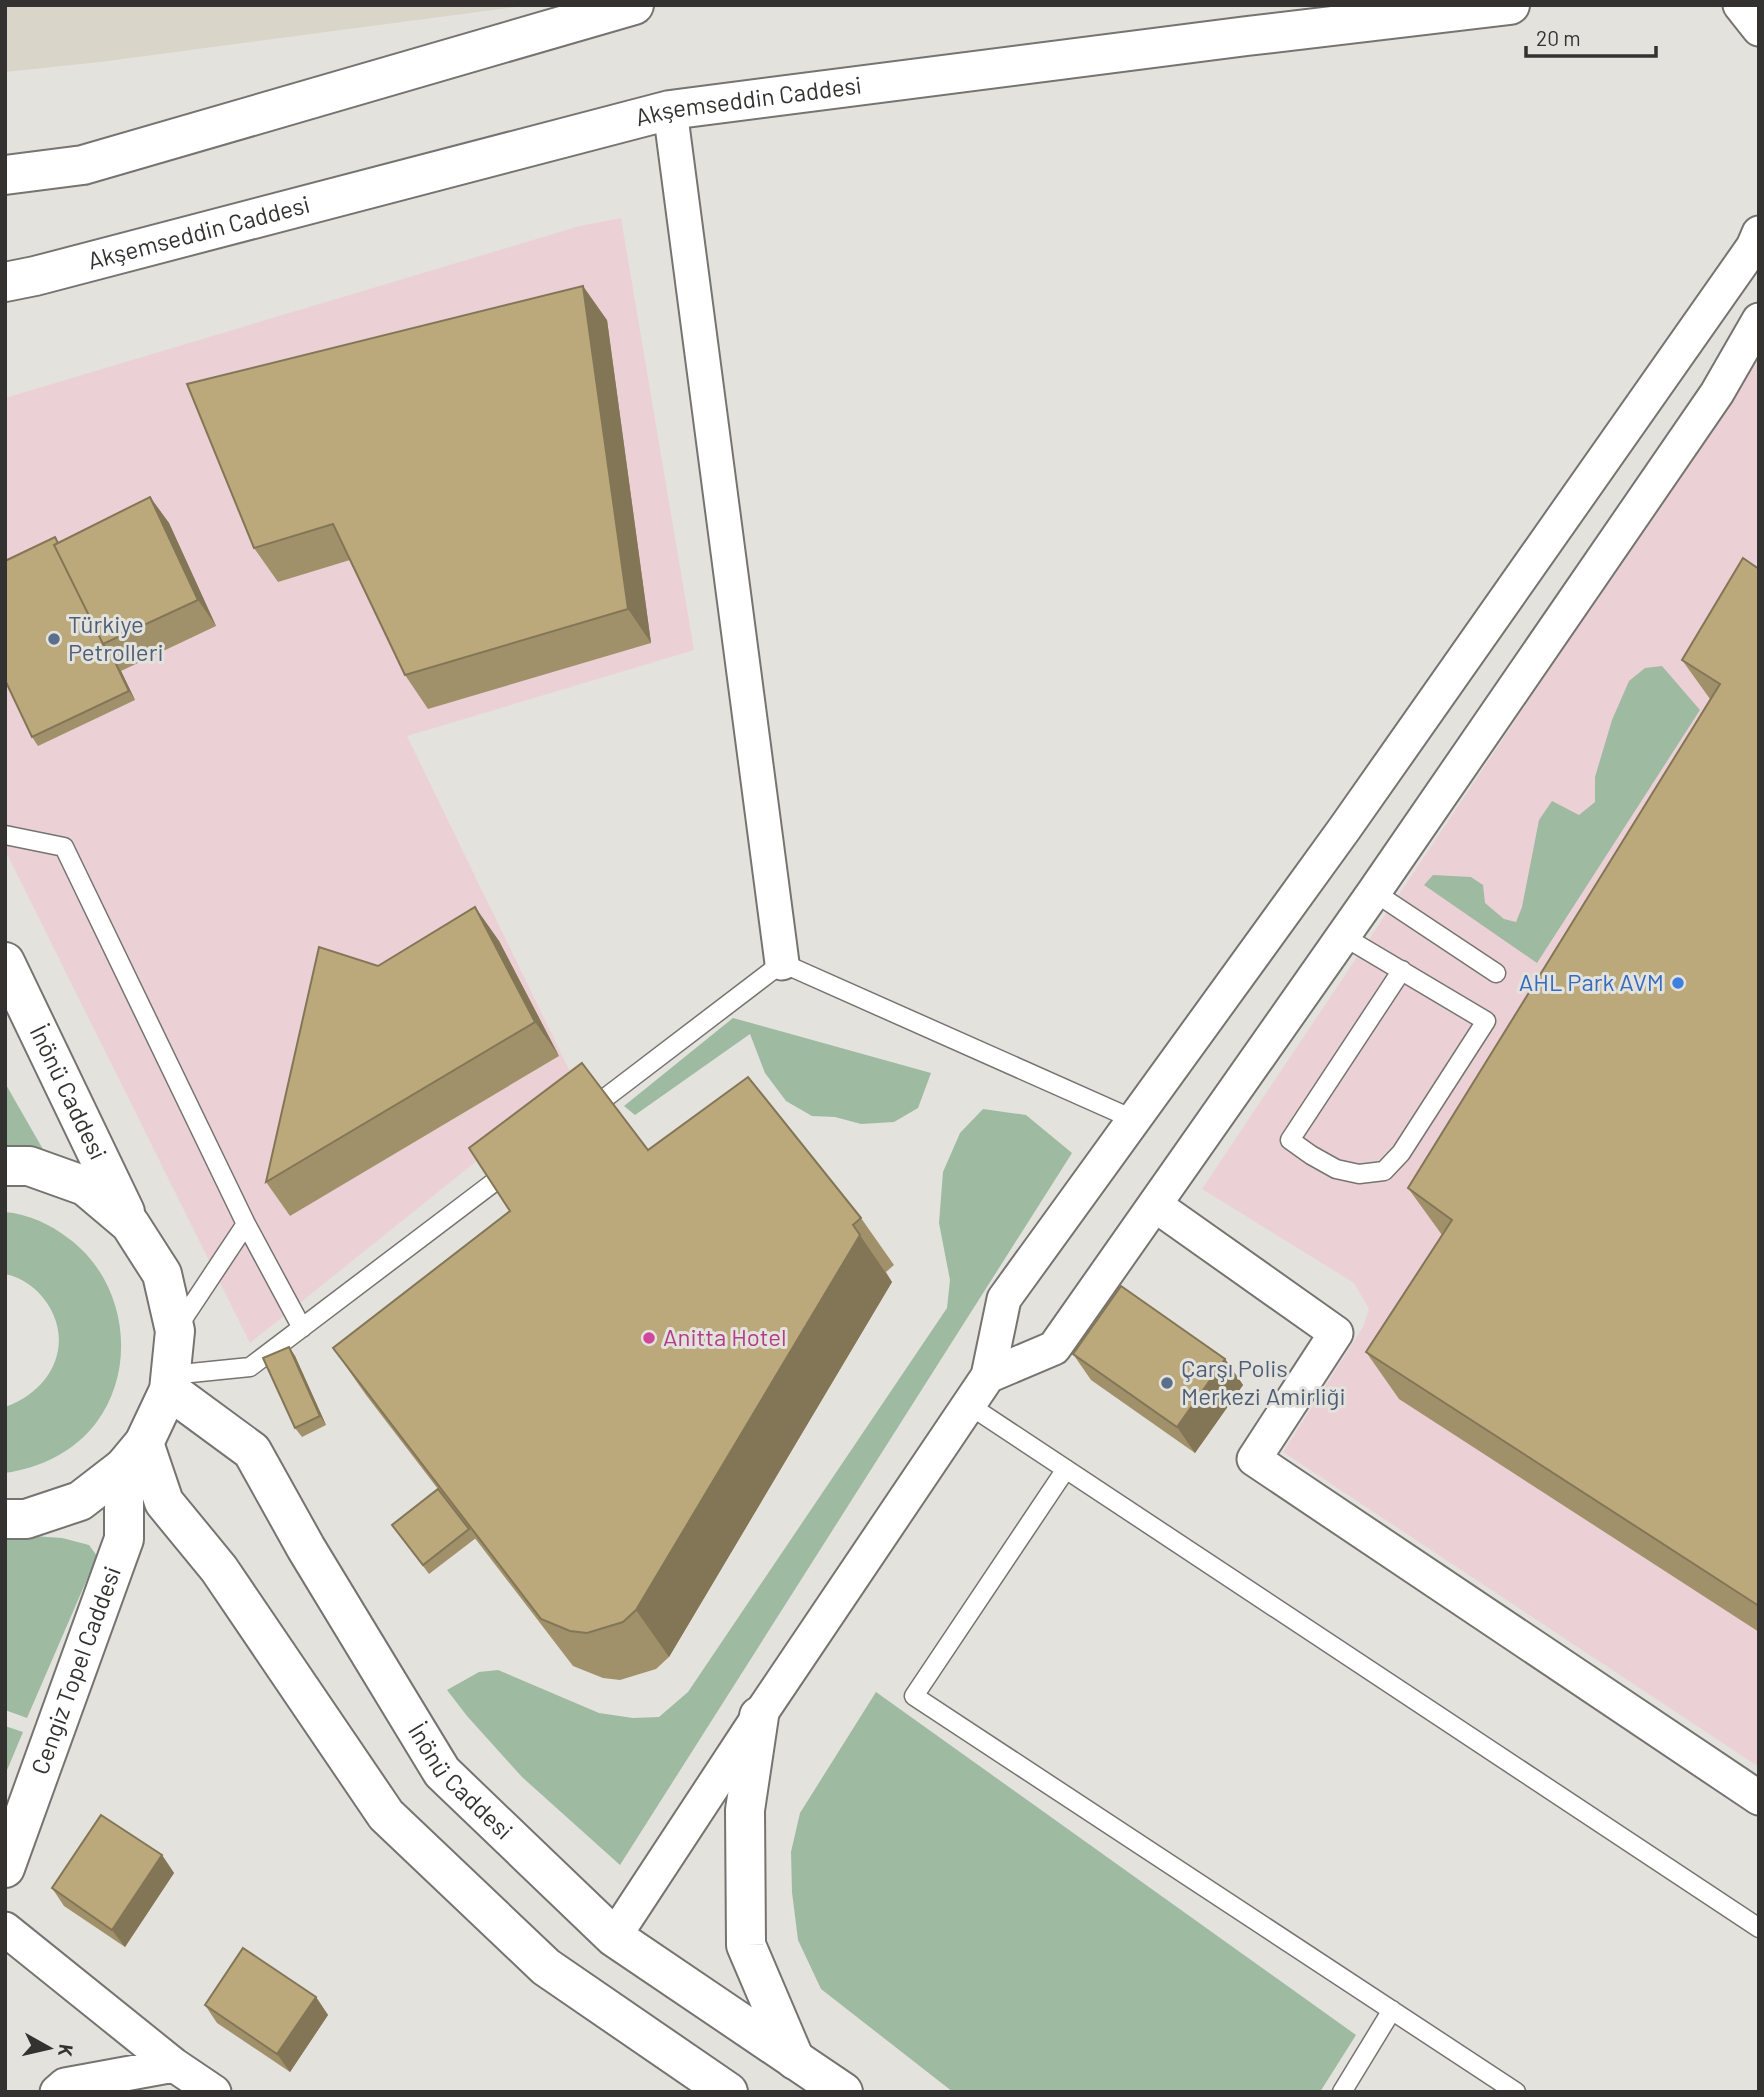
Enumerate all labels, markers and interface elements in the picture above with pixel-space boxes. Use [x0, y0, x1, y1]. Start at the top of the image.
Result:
scale bar [1526, 14, 1656, 58]
text: 20 m [1536, 25, 1581, 50]
street label: Akşemseddin Caddesi [632, 70, 863, 131]
street label: Akşemseddin Caddesi [84, 189, 313, 275]
place label: Türkiye Petrolleri [68, 609, 164, 666]
marker: Türkiye Petrolleri [46, 631, 62, 647]
place label: AHL Park AVM [1519, 967, 1664, 996]
marker: AHL Park AVM [1670, 975, 1686, 991]
street label: İnönü Caddesi [25, 1020, 114, 1164]
place label: Anitta Hotel [663, 1322, 786, 1351]
marker: Anitta Hotel [641, 1330, 657, 1346]
place label: Çarşı Polis Merkezi Amirliği [1181, 1353, 1346, 1410]
marker: Çarşı Polis Merkezi Amirliği [1159, 1375, 1175, 1391]
street label: Cengiz Topel Caddesi [24, 1562, 126, 1778]
street label: İnönü Caddesi [403, 1718, 519, 1845]
north arrow [14, 2013, 84, 2083]
text: K [54, 2043, 79, 2058]

